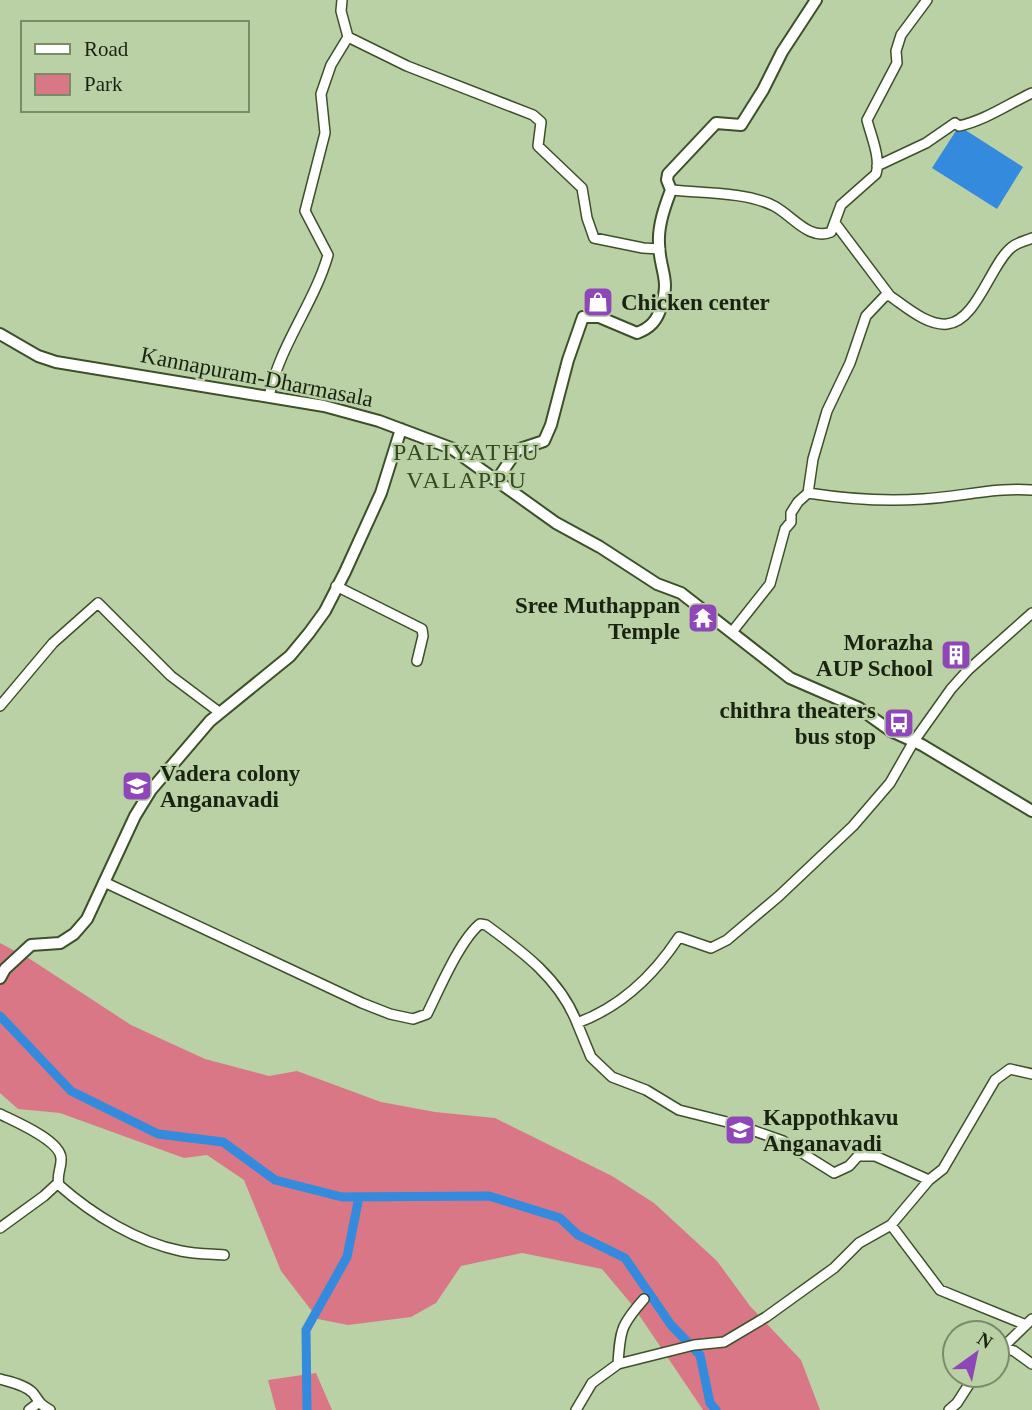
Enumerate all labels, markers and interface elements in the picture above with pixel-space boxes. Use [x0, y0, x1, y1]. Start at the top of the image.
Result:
legend [21, 21, 248, 112]
text: Road [84, 37, 129, 61]
text: Park [84, 72, 123, 96]
shop icon: Chicken center [581, 285, 615, 319]
place label: Chicken center [621, 290, 770, 315]
street label: Kannapuram-Dharmasala [139, 342, 375, 412]
district label: PALIYATHU VALAPPU [393, 439, 541, 493]
place label: Sree Muthappan Temple [515, 593, 680, 644]
temple icon: Sree Muthappan Temple [686, 601, 720, 635]
place label: Morazha AUP School [816, 630, 933, 681]
building icon: Morazha AUP School [939, 638, 973, 672]
place label: chithra theaters bus stop [720, 698, 876, 749]
bus stop icon: chithra theaters bus stop [882, 706, 916, 740]
place label: Vadera colony Anganavadi [160, 761, 301, 812]
school or university icon: Vadera colony Anganavadi [120, 769, 154, 803]
place label: Kappothkavu Anganavadi [763, 1105, 899, 1156]
school or university icon: Kappothkavu Anganavadi [723, 1113, 757, 1147]
north arrow [941, 1319, 1011, 1389]
text: N [974, 1328, 997, 1353]

